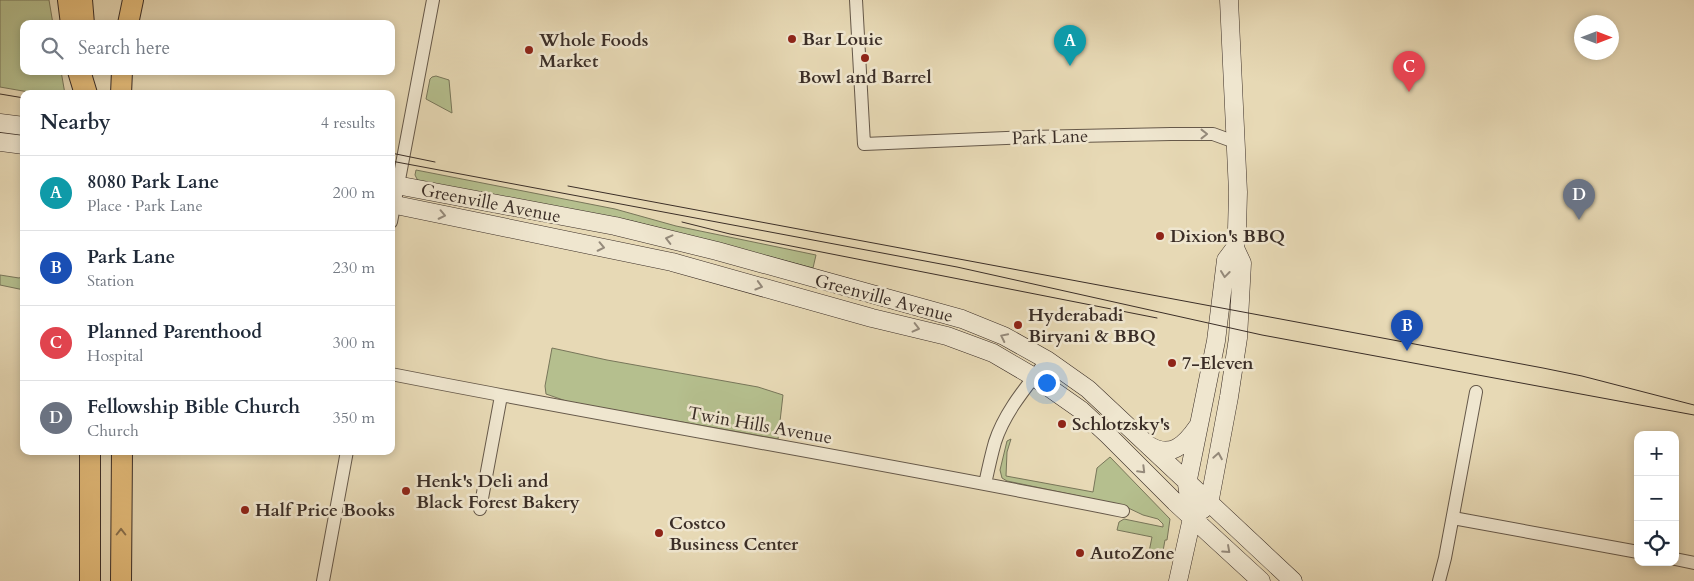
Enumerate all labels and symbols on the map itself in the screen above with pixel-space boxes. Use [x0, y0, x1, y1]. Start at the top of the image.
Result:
north arrow [1574, 15, 1619, 60]
pin: A [1054, 25, 1086, 66]
place label: Bar Louie [802, 27, 883, 52]
place label: Whole Foods Market [538, 28, 648, 74]
marker: Bar Louie [786, 33, 798, 45]
marker: Whole Foods Market [523, 44, 535, 56]
pin: C [1393, 51, 1425, 92]
marker: Bowl and Barrel [859, 52, 871, 64]
place label: Bowl and Barrel [798, 65, 932, 90]
street label: Park Lane [1011, 124, 1089, 151]
one-way arrow [1200, 129, 1208, 139]
street label: Greenville Avenue [419, 178, 563, 229]
pin: D [1563, 179, 1595, 220]
one-way arrow [438, 209, 447, 219]
place label: Dixion's BBQ [1170, 224, 1285, 249]
marker: Dixion's BBQ [1154, 230, 1166, 242]
one-way arrow [665, 234, 674, 245]
one-way arrow [597, 242, 606, 252]
street label: Greenville Avenue [812, 268, 956, 329]
one-way arrow [1220, 270, 1231, 278]
one-way arrow [755, 280, 764, 291]
place label: Hyderabadi Biryani & BBQ [1028, 303, 1156, 349]
pin: B [1391, 310, 1423, 351]
marker: Hyderabadi Biryani & BBQ [1012, 319, 1024, 331]
one-way arrow [912, 323, 920, 333]
one-way arrow [1000, 332, 1009, 343]
place label: 7-Eleven [1182, 351, 1254, 376]
marker: 7-Eleven [1166, 357, 1178, 369]
your location [1034, 370, 1060, 396]
street label: Twin Hills Avenue [686, 400, 834, 451]
place label: Schlotzsky's [1072, 412, 1170, 437]
marker: Schlotzsky's [1056, 418, 1068, 430]
one-way arrow [1213, 452, 1223, 461]
one-way arrow [1137, 464, 1146, 473]
place label: Henk's Deli and Black Forest Bakery [416, 469, 581, 515]
marker: Henk's Deli and Black Forest Bakery [400, 485, 412, 497]
place label: Half Price Books [255, 498, 395, 523]
marker: Half Price Books [239, 504, 251, 516]
place label: Costco Business Center [669, 511, 799, 557]
marker: Costco Business Center [653, 527, 665, 539]
one-way arrow [116, 528, 126, 536]
place label: AutoZone [1090, 541, 1175, 566]
one-way arrow [1221, 544, 1230, 553]
marker: AutoZone [1074, 547, 1086, 559]

